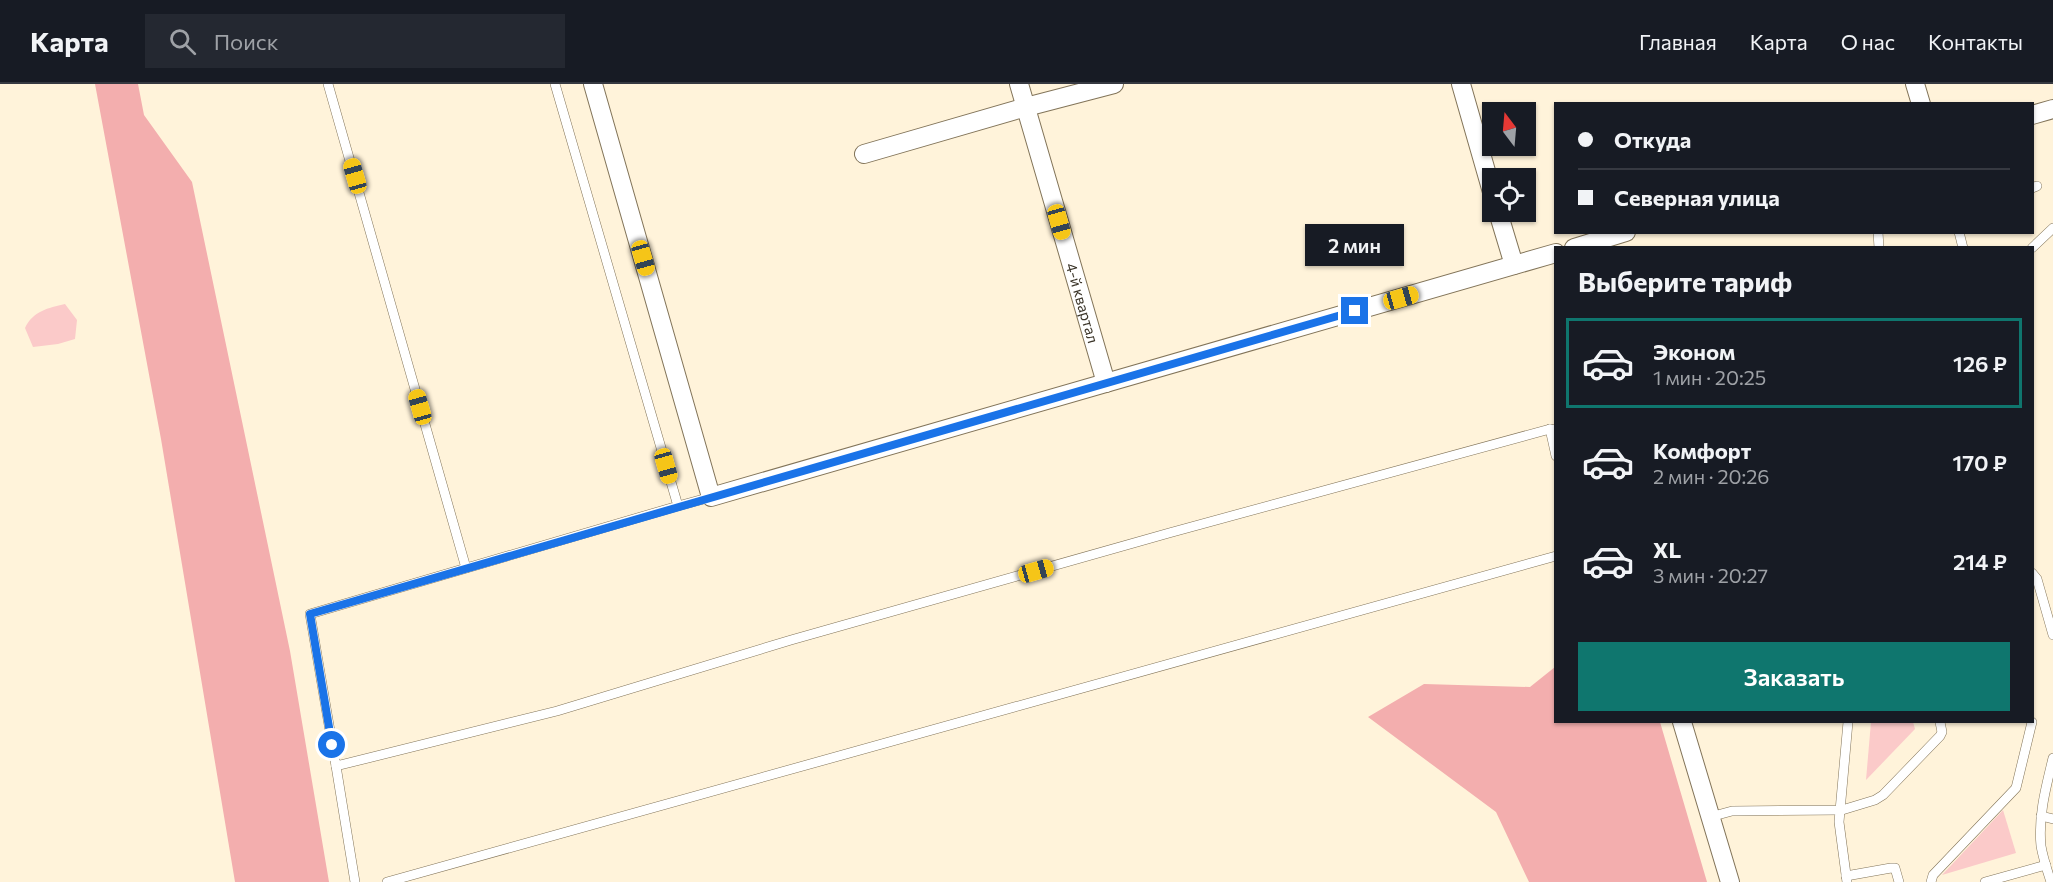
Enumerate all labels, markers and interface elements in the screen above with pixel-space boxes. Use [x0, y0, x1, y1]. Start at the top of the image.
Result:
search box [145, 14, 565, 68]
text: Карта [30, 24, 109, 58]
icon: search [166, 25, 199, 58]
text: Поиск [214, 28, 278, 55]
text: Главная [1639, 29, 1717, 54]
text: Карта [1750, 29, 1808, 54]
text: О нас [1841, 29, 1895, 54]
text: Контакты [1928, 29, 2023, 54]
north arrow [1482, 102, 1536, 156]
map controls [1482, 102, 1536, 222]
text: Откуда [1614, 126, 1691, 153]
car [341, 156, 369, 196]
button: locate [1482, 168, 1536, 222]
text: Северная улица [1614, 184, 1780, 211]
car [1045, 202, 1073, 242]
callout: 2 мин [1306, 224, 1404, 266]
text: 2 мин [1328, 233, 1381, 257]
car [629, 238, 657, 278]
street label: 4-й квартал [1062, 261, 1103, 345]
text: Выберите тариф [1578, 265, 1792, 298]
car [1381, 284, 1421, 312]
route end [1341, 297, 1368, 324]
icon: car [1581, 336, 1635, 390]
text: Эконом [1653, 338, 1735, 365]
text: 126 ₽ [1953, 350, 2007, 377]
text: 1 мин · 20:25 [1653, 365, 1766, 389]
car [406, 387, 434, 427]
icon: car [1581, 435, 1635, 489]
text: Комфорт [1653, 437, 1751, 464]
car [652, 446, 680, 486]
text: 170 ₽ [1952, 449, 2007, 476]
text: 2 мин · 20:26 [1653, 464, 1769, 488]
icon: car [1581, 534, 1635, 588]
text: XL [1653, 536, 1681, 563]
text: 214 ₽ [1953, 548, 2007, 575]
car [1016, 557, 1056, 585]
text: 3 мин · 20:27 [1653, 563, 1768, 587]
button: Заказать [1578, 642, 2010, 711]
route start [318, 731, 345, 758]

